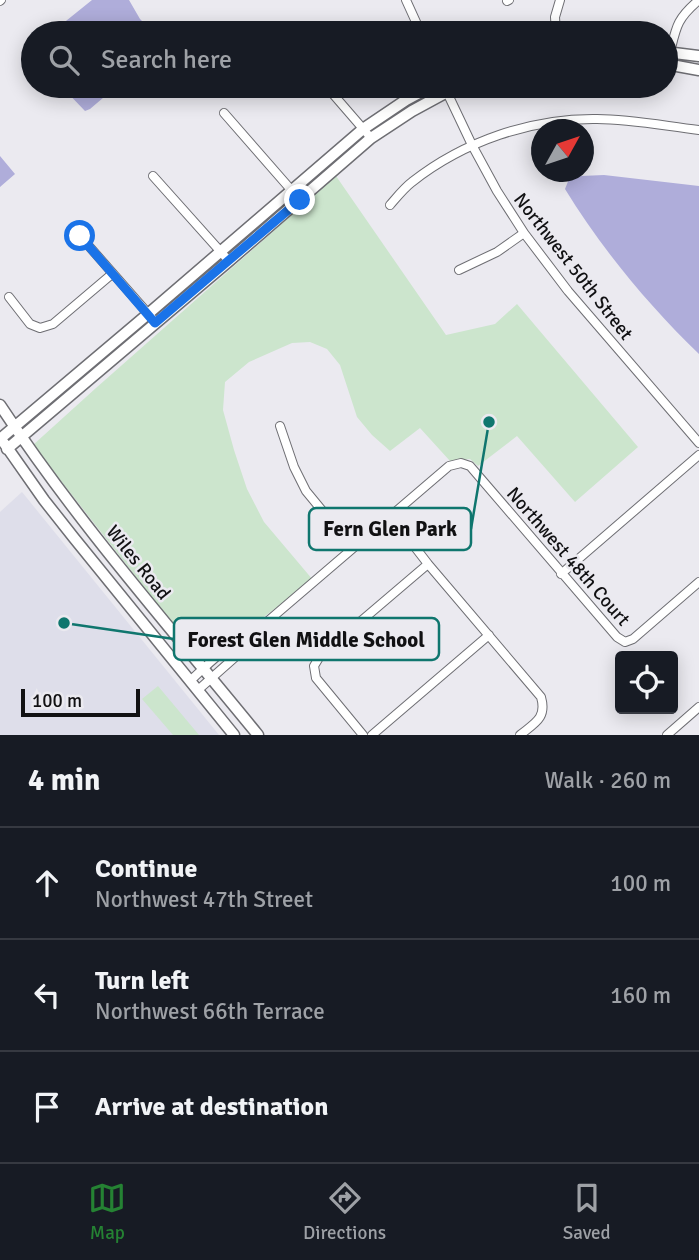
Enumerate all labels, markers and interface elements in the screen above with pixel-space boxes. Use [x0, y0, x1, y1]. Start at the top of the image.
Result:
search box [21, 21, 678, 98]
icon: search [45, 41, 83, 79]
text: Search here [101, 44, 232, 76]
north arrow [531, 119, 594, 182]
route end [284, 184, 315, 215]
street label: Northwest 50th Street [508, 188, 638, 345]
route start [64, 220, 95, 251]
street label: Northwest 48th Court [501, 482, 635, 631]
callout: Fern Glen Park [309, 508, 471, 550]
text: Fern Glen Park [323, 516, 457, 542]
street label: Wiles Road [101, 520, 176, 605]
callout: Forest Glen Middle School [174, 618, 439, 660]
text: Forest Glen Middle School [187, 627, 425, 653]
map controls [615, 651, 678, 714]
button: locate [615, 651, 678, 714]
scale bar [21, 686, 140, 718]
text: 100 m [32, 689, 82, 713]
text: 4 min [28, 762, 100, 799]
text: Walk · 260 m [545, 766, 671, 795]
text: Continue [95, 853, 197, 885]
icon: ahead [28, 864, 66, 902]
text: 100 m [610, 869, 671, 898]
text: Northwest 47th Street [95, 885, 313, 914]
text: Turn left [95, 965, 189, 997]
icon: left [28, 976, 66, 1014]
text: 160 m [610, 981, 671, 1010]
text: Northwest 66th Terrace [95, 997, 325, 1026]
icon: arrive [28, 1088, 66, 1126]
text: Arrive at destination [95, 1091, 328, 1123]
tab: Map [88, 1179, 126, 1245]
tab: Directions [303, 1179, 386, 1245]
tab: Saved [563, 1179, 611, 1245]

